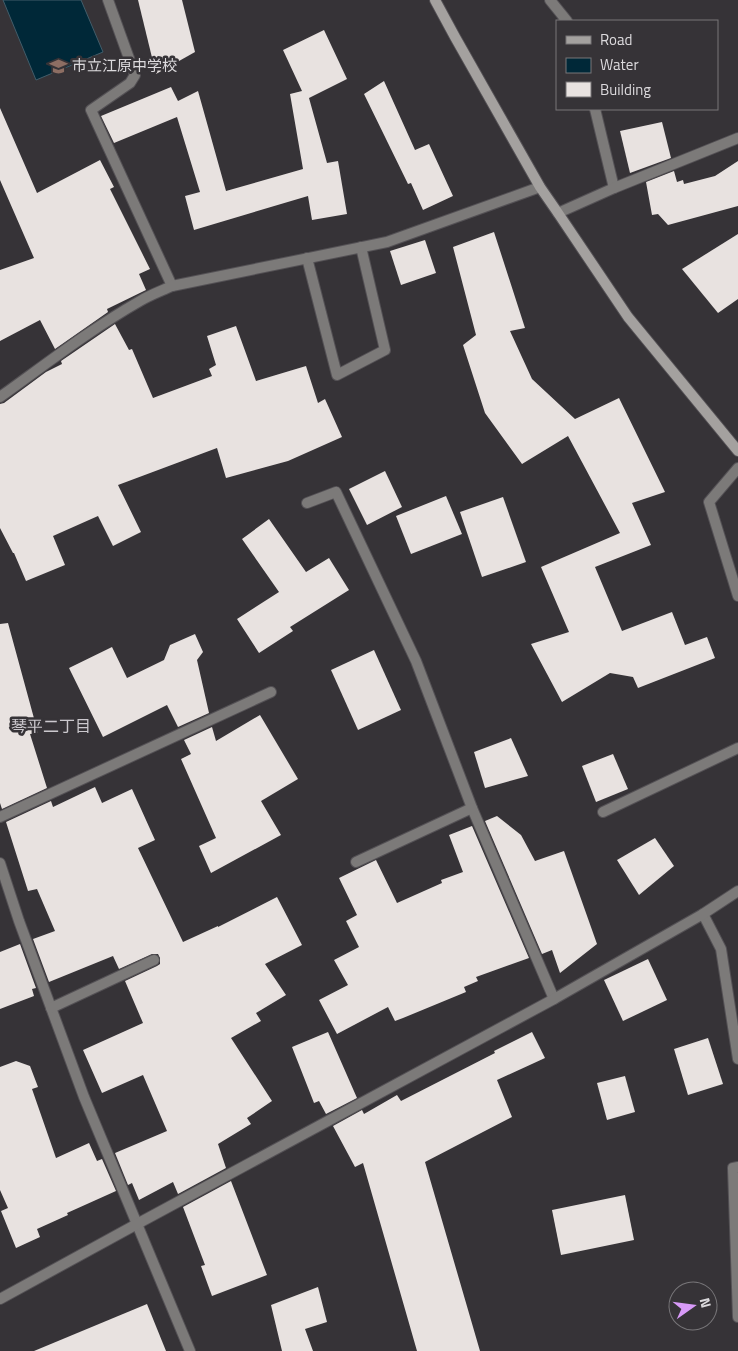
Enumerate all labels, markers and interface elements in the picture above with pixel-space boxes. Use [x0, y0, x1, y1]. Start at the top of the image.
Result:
legend [556, 20, 718, 110]
text: Road [600, 28, 632, 51]
text: Water [600, 53, 639, 76]
place label: 市立江原中学校 [72, 54, 177, 77]
school or university icon: 市立江原中学校 [48, 56, 68, 76]
text: Building [600, 78, 651, 101]
district label: 琴平二丁目 [11, 714, 91, 738]
north arrow [668, 1281, 718, 1331]
text: N [695, 1295, 717, 1310]

